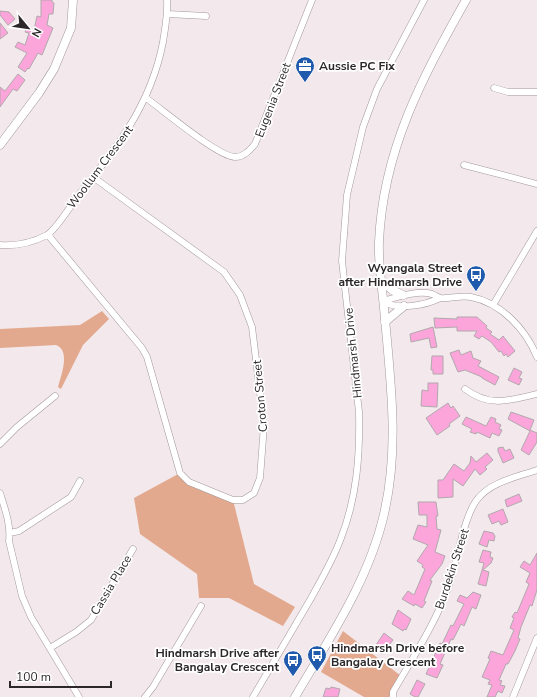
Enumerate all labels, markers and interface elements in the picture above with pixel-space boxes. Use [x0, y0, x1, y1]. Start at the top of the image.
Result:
north arrow [8, 8, 48, 48]
text: N [28, 25, 45, 40]
office icon: Aussie PC Fix [294, 55, 316, 83]
place label: Aussie PC Fix [319, 58, 395, 74]
street label: Eugenia Street [251, 60, 295, 140]
street label: Woollum Crescent [63, 121, 137, 212]
place label: Wyangala Street after Hindmarsh Drive [338, 260, 462, 290]
bus stop icon: Wyangala Street after Hindmarsh Drive [465, 264, 487, 292]
street label: Hindmarsh Drive [340, 307, 366, 399]
street label: Croton Street [249, 358, 271, 433]
street label: Burdekin Street [431, 526, 473, 611]
street label: Cassia Place [87, 552, 135, 618]
place label: Hindmarsh Drive before Bangalay Crescent [331, 640, 465, 670]
bus stop icon: Hindmarsh Drive before Bangalay Crescent [306, 644, 328, 672]
place label: Hindmarsh Drive after Bangalay Crescent [155, 645, 279, 675]
bus stop icon: Hindmarsh Drive after Bangalay Crescent [282, 649, 304, 677]
scale bar [10, 663, 111, 689]
text: 100 m [16, 669, 51, 685]

